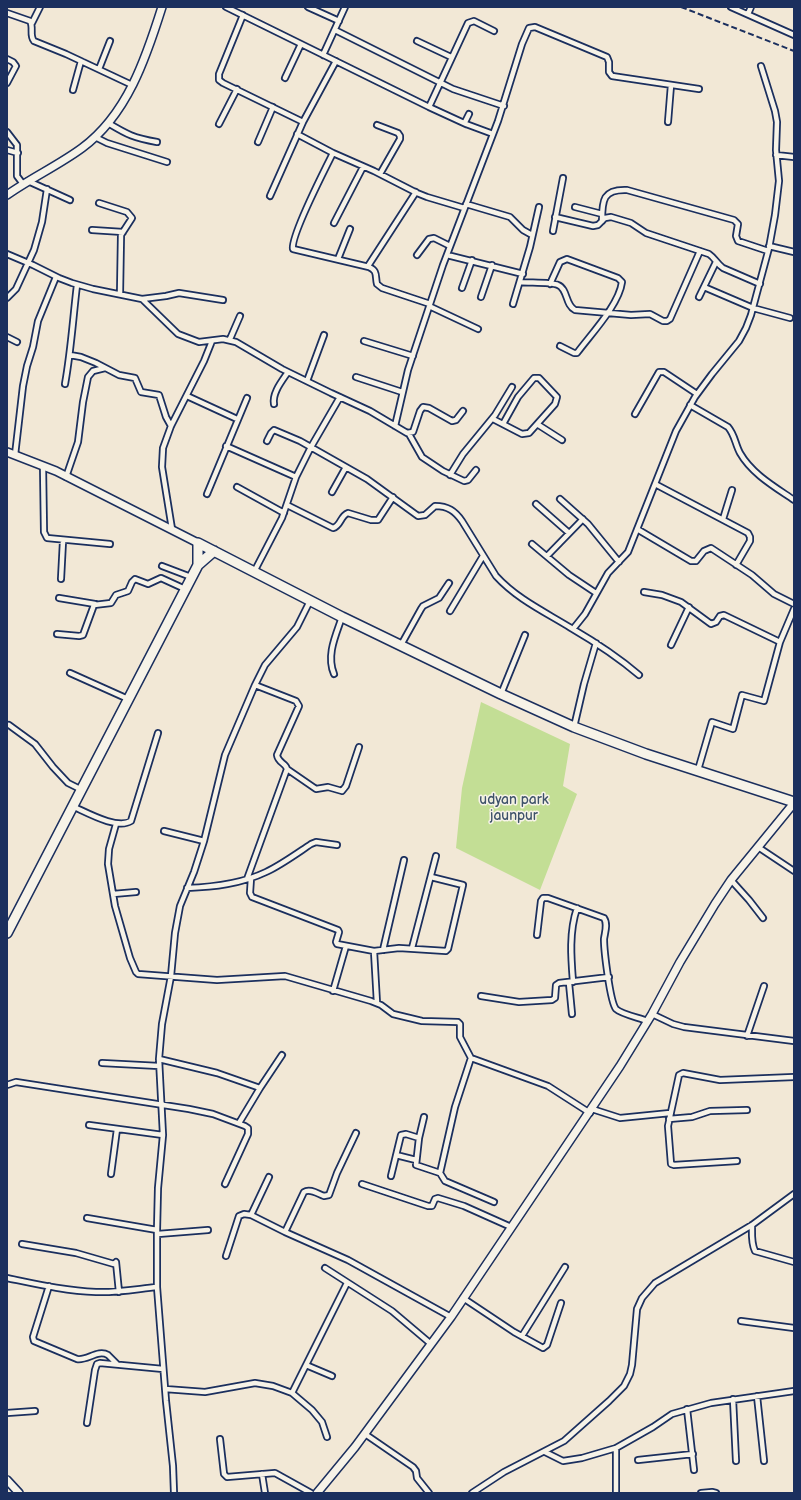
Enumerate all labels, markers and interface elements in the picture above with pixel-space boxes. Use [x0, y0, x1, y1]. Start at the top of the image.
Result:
park label: udyan park jaunpur [479, 792, 549, 824]

